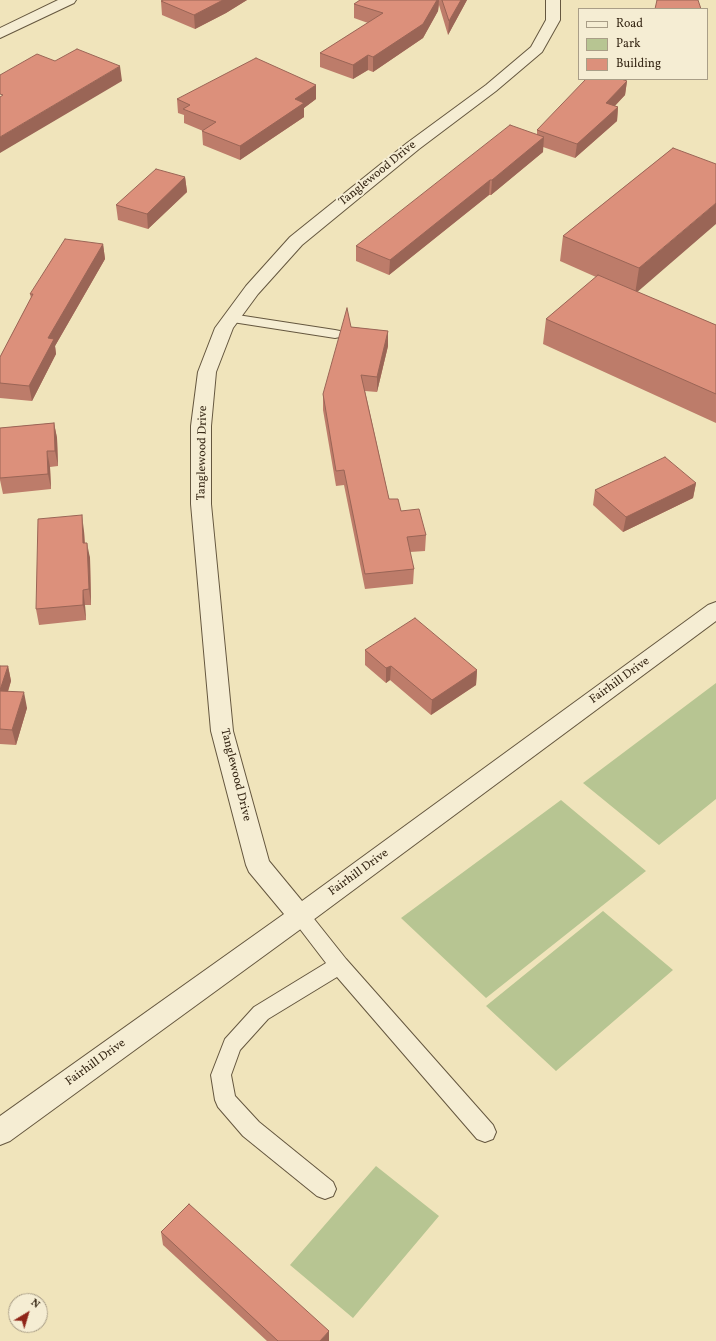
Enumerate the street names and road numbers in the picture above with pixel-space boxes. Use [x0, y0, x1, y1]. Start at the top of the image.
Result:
street label: Tanglewood Drive [337, 138, 419, 210]
street label: Tanglewood Drive [195, 405, 211, 501]
street label: Fairhill Drive [587, 654, 653, 708]
street label: Tanglewood Drive [217, 727, 253, 823]
street label: Fairhill Drive [326, 846, 392, 900]
street label: Fairhill Drive [63, 1036, 129, 1090]

